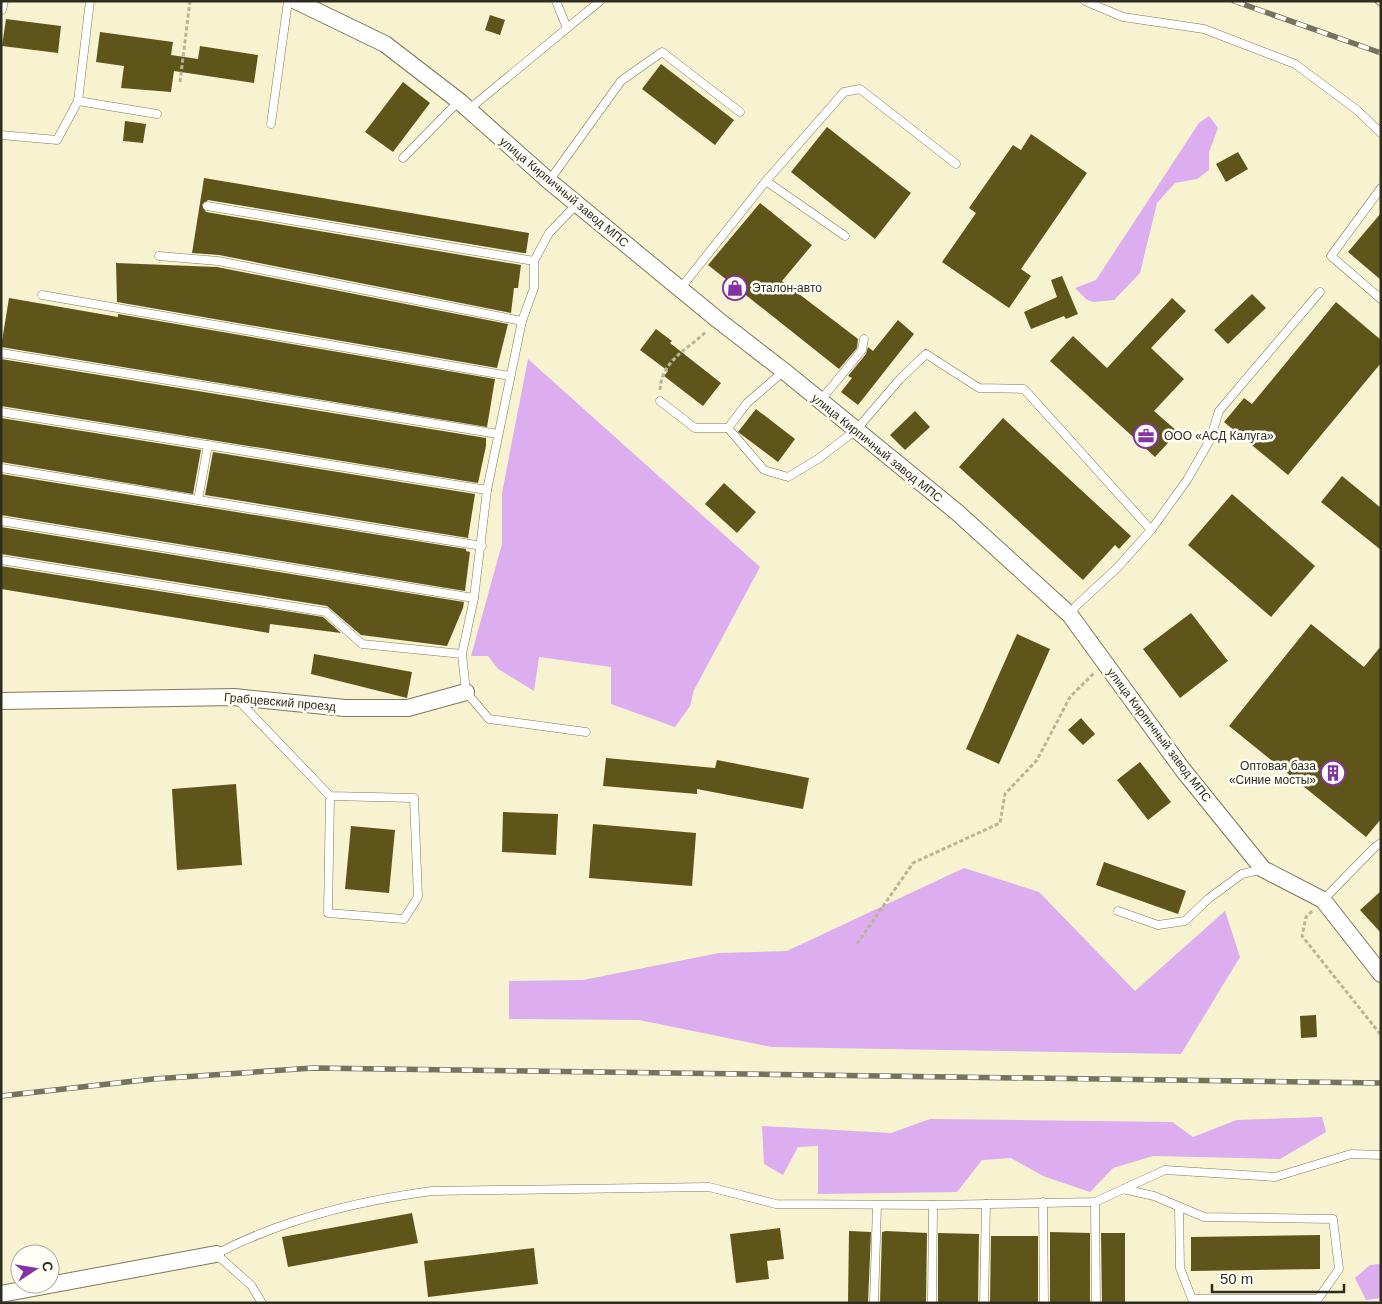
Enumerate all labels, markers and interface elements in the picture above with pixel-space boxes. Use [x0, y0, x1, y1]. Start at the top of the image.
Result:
street label: улица Кирпичный завод МПС [497, 134, 632, 250]
shop icon: Эталон-авто [722, 275, 748, 301]
place label: Эталон-авто [752, 281, 822, 295]
street label: улица Кирпичный завод МПС [809, 391, 945, 505]
office icon: ООО «АСД Калуга» [1133, 423, 1159, 449]
place label: ООО «АСД Калуга» [1164, 429, 1274, 443]
street label: улица Кирпичный завод МПС [1104, 665, 1214, 805]
street label: Грабцевский проезд [224, 690, 336, 714]
place label: Оптовая база «Синие мосты» [1229, 759, 1316, 787]
building icon: Оптовая база «Синие мосты» [1320, 760, 1346, 786]
north arrow [10, 1244, 60, 1294]
text: С [39, 1260, 57, 1273]
scale bar [1212, 1262, 1344, 1294]
text: 50 m [1220, 1270, 1253, 1287]

